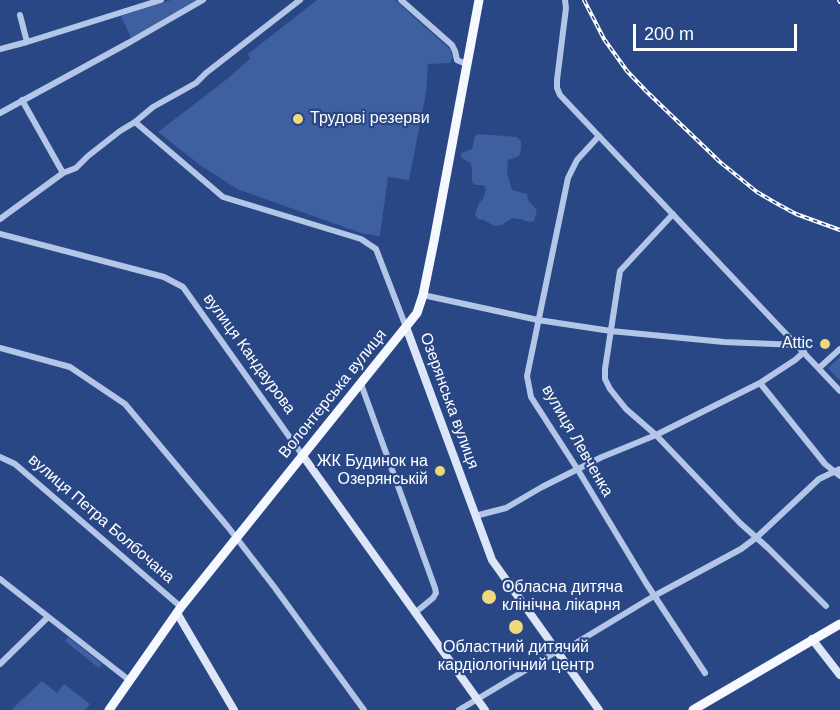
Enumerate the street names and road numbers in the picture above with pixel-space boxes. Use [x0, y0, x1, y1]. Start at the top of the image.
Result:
street label: вулиця Кандаурова [199, 290, 299, 418]
street label: Волонтерська вулиця [275, 326, 391, 462]
street label: Озерянська вулиця [415, 330, 483, 472]
street label: вулиця Левченка [537, 382, 617, 500]
street label: вулиця Петра Болбочана [24, 450, 178, 588]

